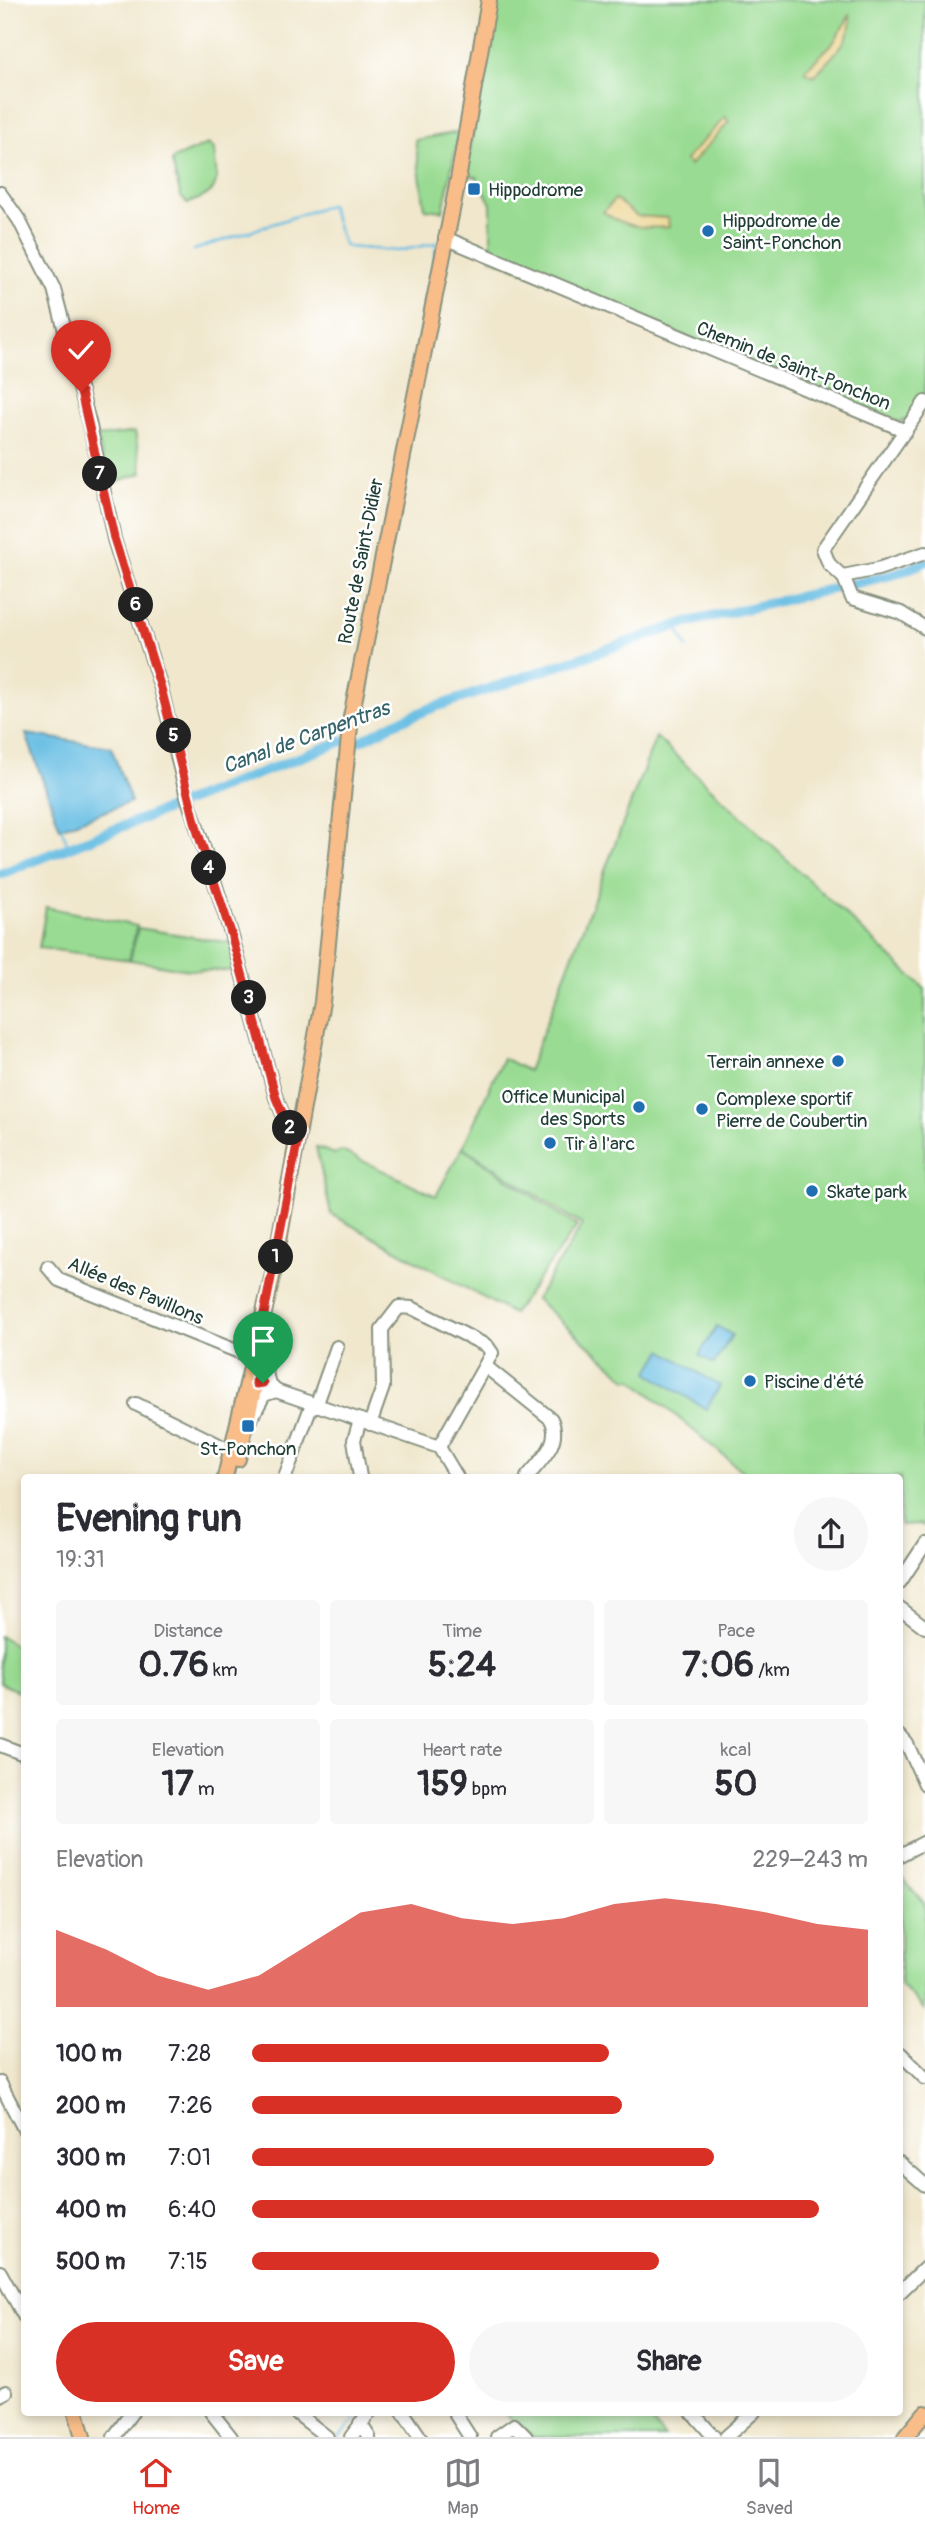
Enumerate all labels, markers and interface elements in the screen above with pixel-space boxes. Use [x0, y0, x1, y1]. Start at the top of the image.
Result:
place label: Hippodrome [488, 178, 584, 202]
marker: Hippodrome [466, 181, 482, 197]
place label: Hippodrome de Saint-Ponchon [722, 209, 842, 255]
marker: Hippodrome de Saint-Ponchon [700, 223, 716, 239]
street label: Chemin de Saint-Ponchon [693, 316, 894, 416]
pin [51, 320, 111, 392]
icon: check [62, 331, 100, 369]
pin: 7 [82, 456, 118, 491]
text: 7 [94, 461, 105, 485]
street label: Route de Saint-Didier [333, 476, 389, 646]
pin: 6 [118, 588, 154, 622]
text: 6 [130, 592, 141, 616]
water label: Canal de Carpentras [219, 694, 396, 780]
pin: 5 [156, 718, 192, 754]
text: 5 [168, 723, 179, 747]
pin: 4 [192, 850, 227, 886]
text: 4 [203, 855, 214, 879]
pin: 3 [232, 981, 266, 1016]
text: 3 [243, 985, 254, 1009]
place label: Terrain annexe [707, 1050, 825, 1074]
marker: Terrain annexe [830, 1053, 846, 1069]
place label: Office Municipal des Sports [501, 1085, 625, 1131]
place label: Complexe sportif Pierre de Coubertin [716, 1087, 867, 1133]
marker: Office Municipal des Sports [631, 1099, 647, 1115]
marker: Complexe sportif Pierre de Coubertin [694, 1101, 710, 1117]
pin: 2 [272, 1110, 308, 1146]
text: 2 [284, 1115, 295, 1139]
place label: Tir à l'arc [564, 1132, 636, 1156]
marker: Tir à l'arc [542, 1135, 558, 1151]
place label: Skate park [826, 1180, 907, 1204]
marker: Skate park [804, 1183, 820, 1199]
pin: 1 [258, 1240, 294, 1274]
text: 1 [272, 1244, 279, 1268]
street label: Allée des Pavillons [64, 1252, 207, 1330]
pin [233, 1311, 293, 1383]
icon: arrive [244, 1322, 282, 1360]
place label: Piscine d'été [764, 1370, 864, 1394]
marker: Piscine d'été [742, 1373, 758, 1389]
marker: St-Ponchon [240, 1418, 256, 1434]
place label: St-Ponchon [199, 1437, 297, 1461]
text: Evening run [56, 1495, 242, 1543]
button: share [794, 1497, 868, 1571]
text: 19:31 [56, 1545, 105, 1574]
text: Distance [153, 1619, 223, 1643]
text: Time [442, 1619, 482, 1643]
text: Pace [717, 1619, 755, 1643]
text: 0.76 [138, 1643, 209, 1687]
text: 5:24 [428, 1643, 496, 1687]
text: 7:06 [682, 1643, 754, 1687]
text: km [209, 1658, 238, 1682]
text: /km [754, 1658, 790, 1682]
text: Elevation [152, 1738, 224, 1762]
text: Heart rate [422, 1738, 502, 1762]
text: kcal [721, 1738, 751, 1762]
text: 17 [161, 1762, 194, 1806]
text: 159 [417, 1762, 468, 1806]
text: 50 [715, 1762, 757, 1806]
text: m [194, 1777, 215, 1801]
text: bpm [468, 1777, 507, 1801]
text: Elevation [56, 1845, 144, 1874]
text: 229–243 m [752, 1845, 868, 1874]
text: 100 m [56, 2039, 122, 2068]
text: 7:28 [168, 2039, 211, 2068]
text: 200 m [56, 2091, 126, 2120]
text: 7:26 [168, 2091, 213, 2120]
text: 300 m [56, 2143, 126, 2172]
text: 7:01 [168, 2143, 211, 2172]
text: 400 m [56, 2195, 126, 2224]
text: 6:40 [168, 2195, 217, 2224]
text: 500 m [56, 2247, 125, 2276]
text: 7:15 [168, 2247, 208, 2276]
button: Save [56, 2322, 455, 2402]
button: Share [469, 2322, 868, 2402]
tab: Home [132, 2454, 180, 2520]
tab: Map [444, 2454, 482, 2520]
tab: Saved [746, 2454, 793, 2520]

